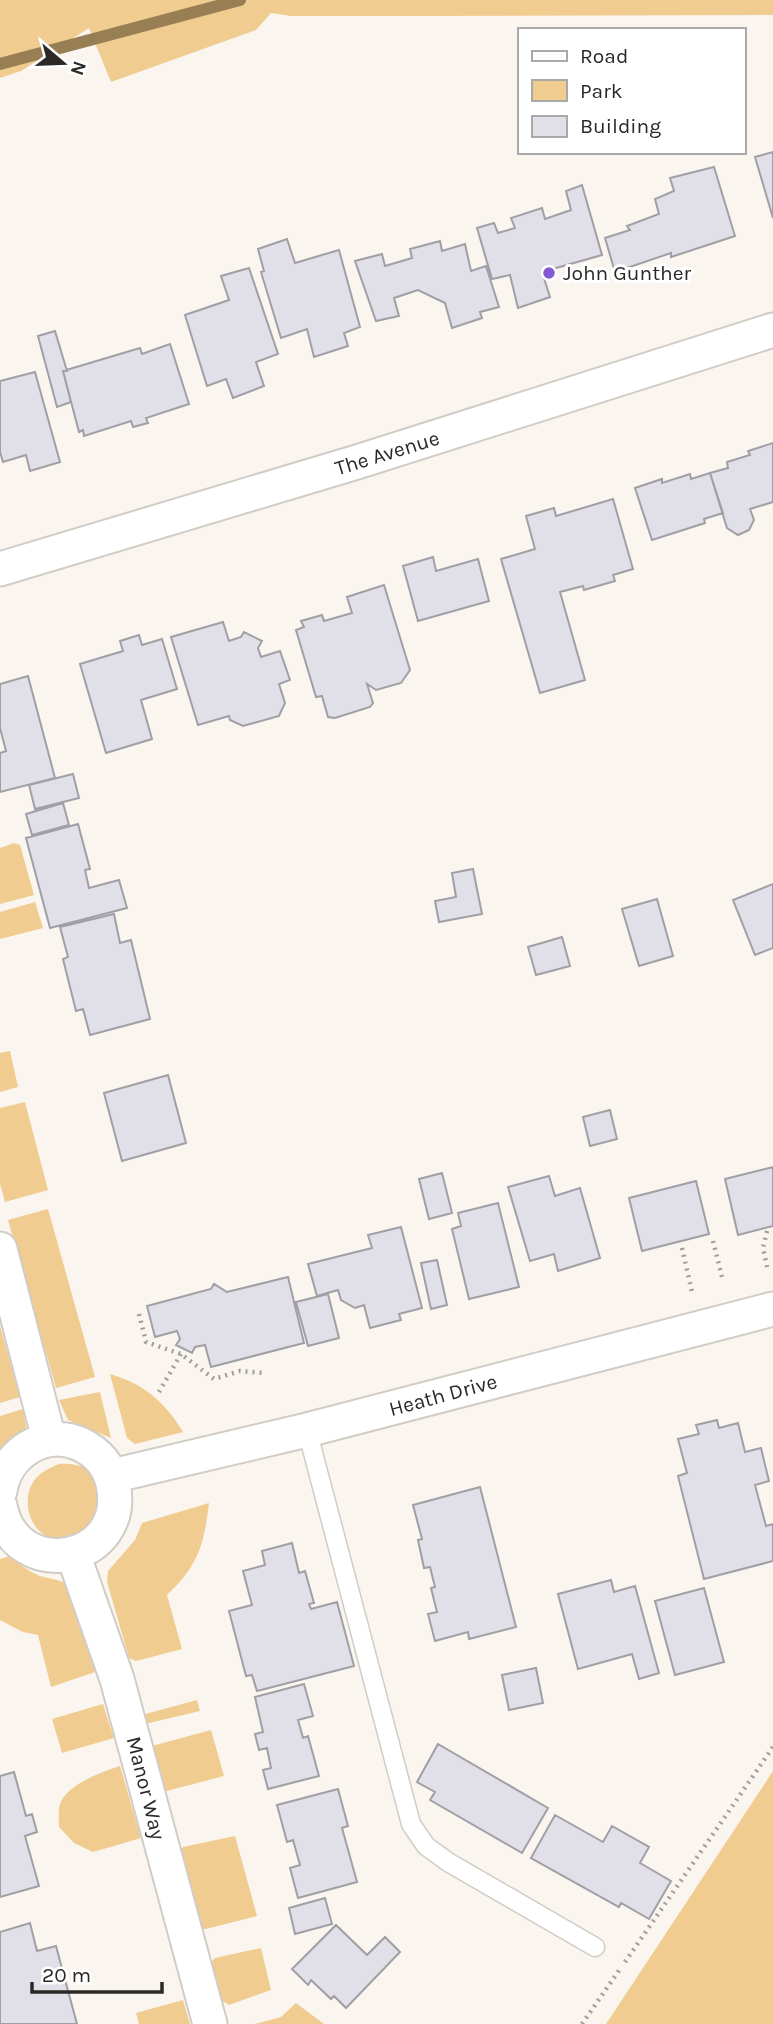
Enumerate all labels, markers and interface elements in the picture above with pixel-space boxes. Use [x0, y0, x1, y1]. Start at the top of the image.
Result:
north arrow [28, 28, 98, 98]
legend [518, 28, 745, 154]
text: Road [580, 44, 628, 68]
text: N [66, 58, 91, 78]
text: Park [580, 79, 623, 103]
text: Building [580, 114, 661, 138]
place label: John Gunther [563, 261, 692, 285]
marker: John Gunther [541, 265, 557, 281]
street label: The Avenue [332, 426, 442, 480]
street label: Heath Drive [386, 1369, 500, 1421]
street label: Manor Way [122, 1734, 170, 1842]
scale bar [32, 1951, 161, 1995]
text: 20 m [42, 1963, 91, 1987]

